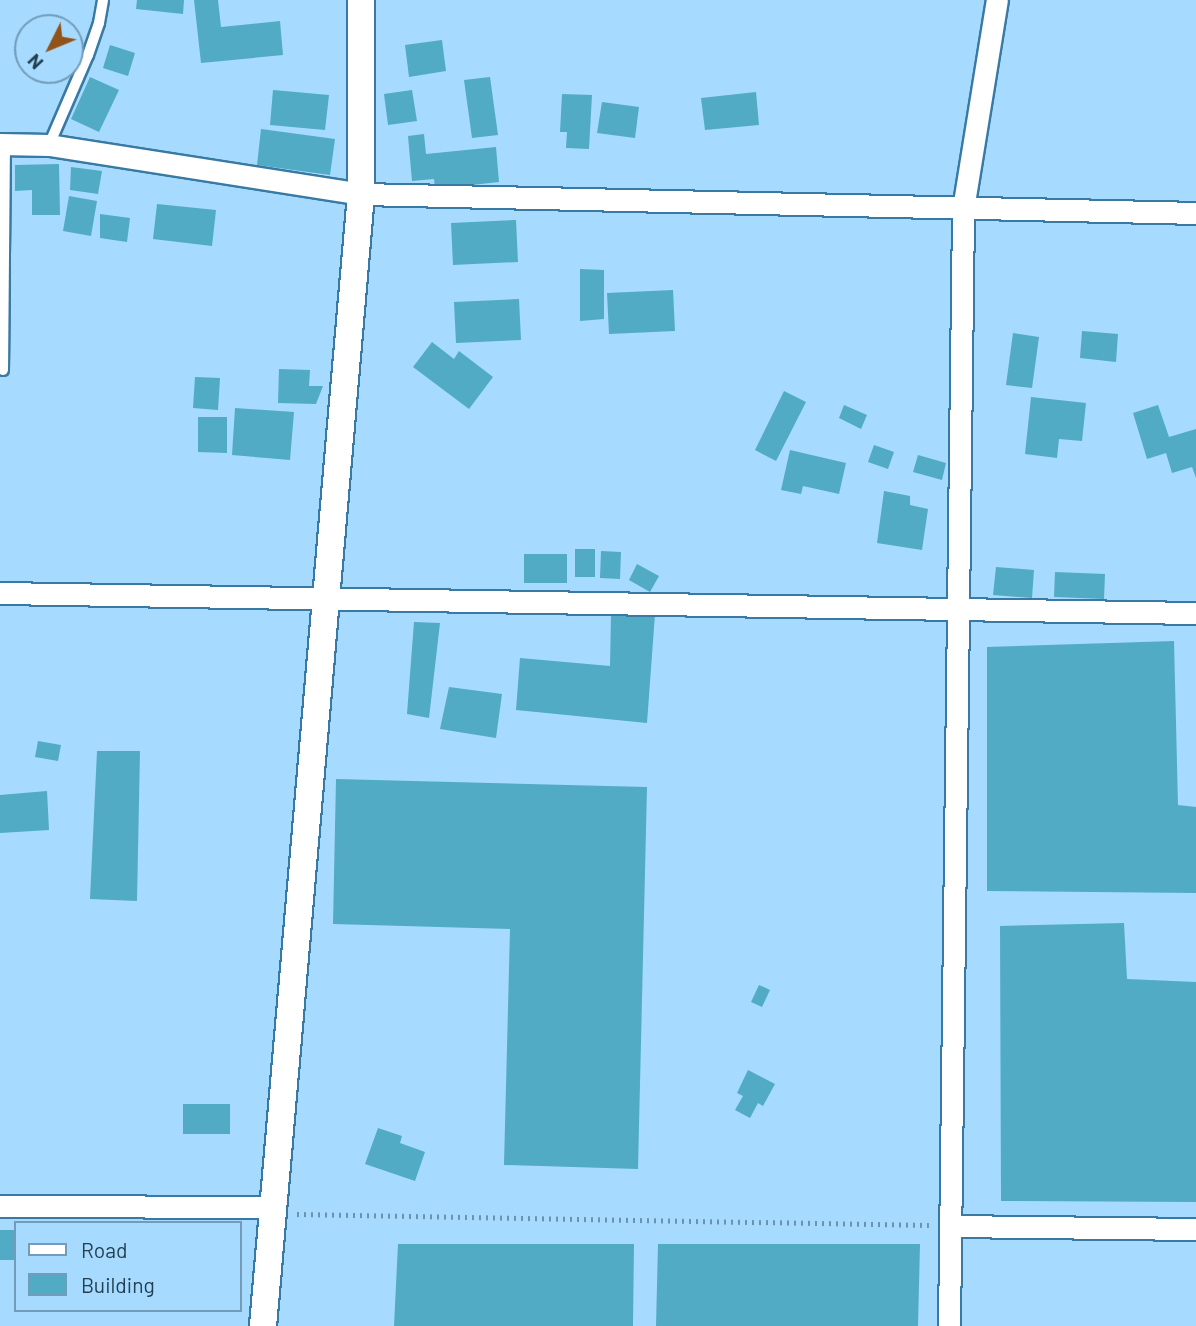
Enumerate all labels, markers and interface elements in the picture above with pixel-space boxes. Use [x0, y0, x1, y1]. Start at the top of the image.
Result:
north arrow [14, 14, 84, 84]
text: N [22, 50, 47, 75]
legend [14, 1221, 242, 1312]
text: Road [81, 1237, 127, 1262]
text: Building [81, 1272, 155, 1297]

